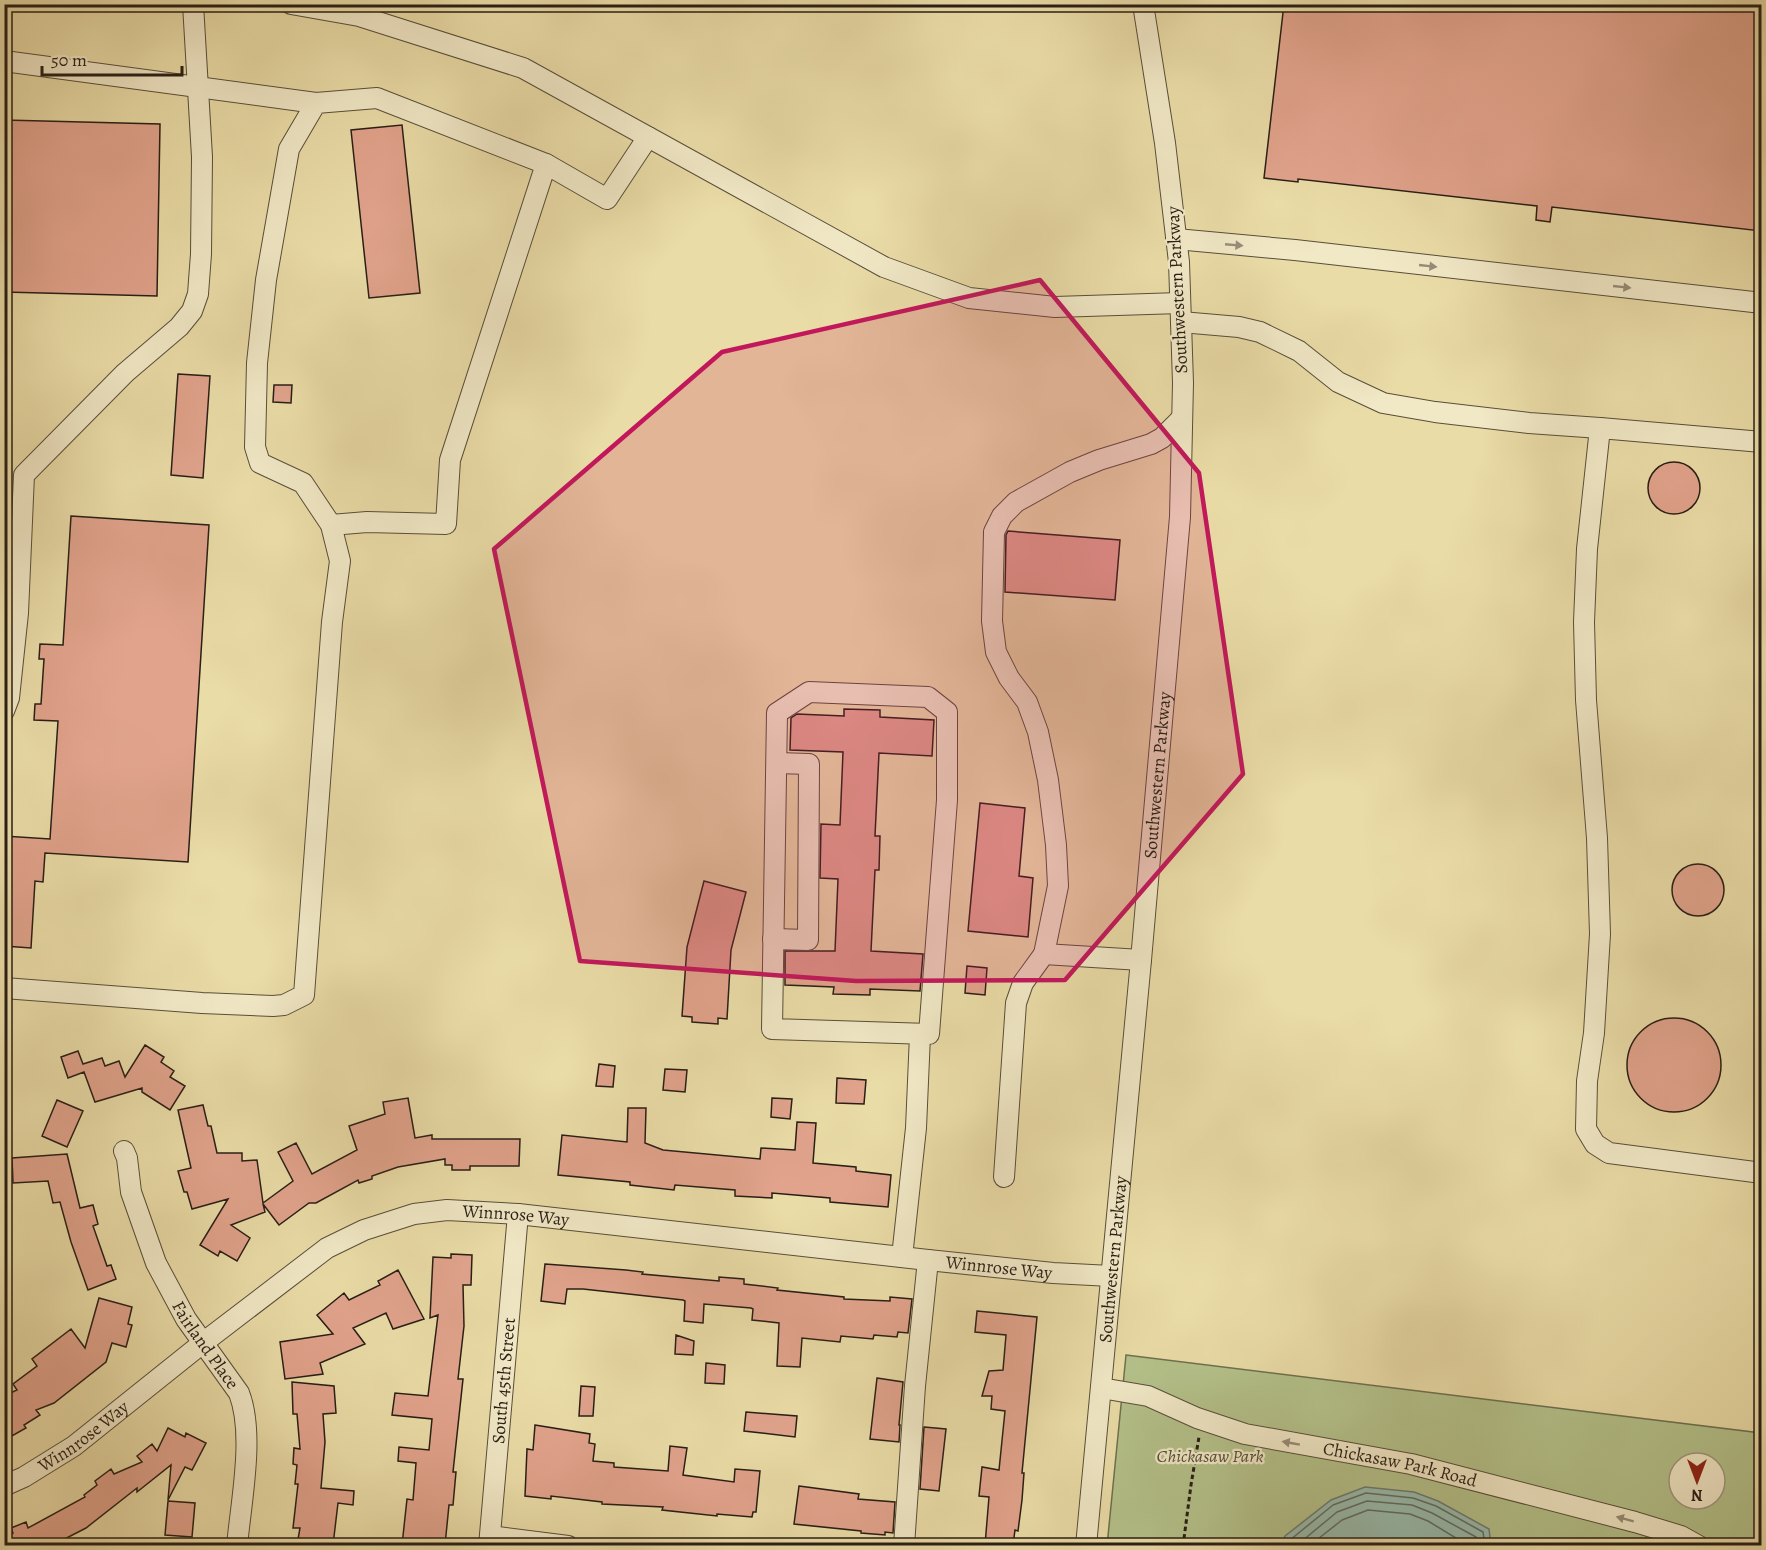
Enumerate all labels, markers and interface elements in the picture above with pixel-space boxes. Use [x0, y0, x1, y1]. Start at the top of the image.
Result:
scale bar [42, 39, 182, 77]
text: 50 m [51, 48, 87, 72]
street label: Southwestern Parkway [1161, 205, 1193, 374]
one-way arrow [1225, 240, 1244, 250]
one-way arrow [1419, 261, 1438, 271]
one-way arrow [1613, 283, 1632, 292]
street label: Southwestern Parkway [1138, 690, 1177, 860]
street label: Southwestern Parkway [1093, 1174, 1133, 1344]
street label: Winnrose Way [461, 1199, 571, 1232]
street label: Winnrose Way [944, 1250, 1054, 1285]
street label: Fairland Place [166, 1296, 245, 1394]
street label: South 45th Street [486, 1317, 521, 1445]
street label: Winnrose Way [33, 1394, 134, 1478]
street label: Chickasaw Park Road [1321, 1436, 1480, 1493]
one-way arrow [1282, 1439, 1301, 1448]
park label: Chickasaw Park [1157, 1444, 1263, 1468]
north arrow [1667, 1451, 1727, 1511]
text: N [1691, 1484, 1703, 1506]
one-way arrow [1615, 1514, 1633, 1523]

